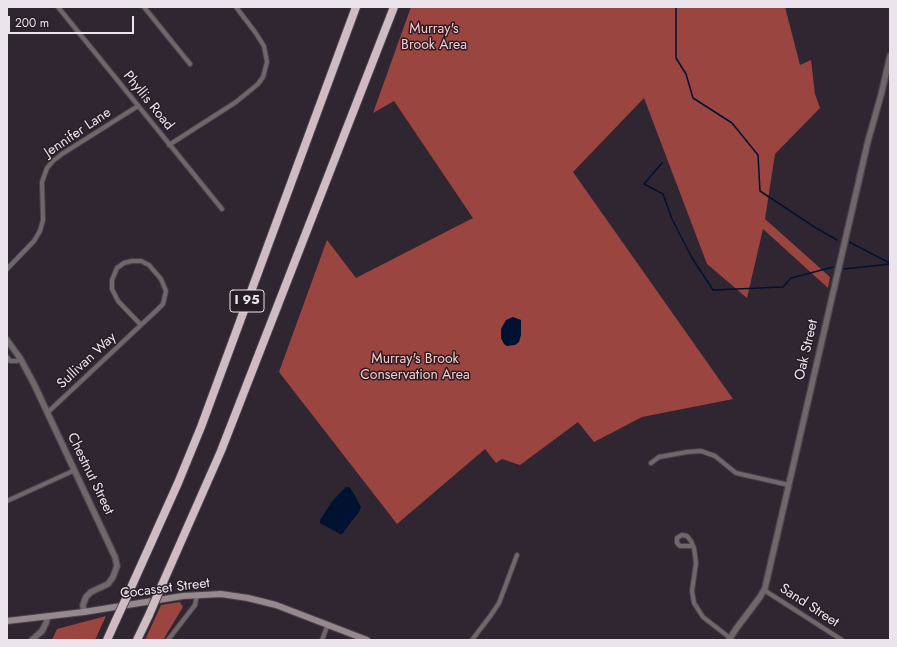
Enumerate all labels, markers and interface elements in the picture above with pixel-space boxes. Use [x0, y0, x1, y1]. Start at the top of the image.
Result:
scale bar [10, 8, 136, 34]
text: 200 m [15, 14, 49, 32]
park label: Murray's Brook Area [401, 22, 467, 54]
street label: Phyllis Road [119, 68, 177, 134]
street label: Jennifer Lane [42, 105, 114, 161]
road number: I 95 [230, 290, 264, 312]
street label: Oak Street [792, 318, 822, 382]
street label: Sullivan Way [54, 329, 120, 393]
park label: Murray's Brook Conservation Area [360, 352, 470, 384]
street label: Chestnut Street [63, 430, 117, 518]
street label: Cocasset Street [119, 575, 211, 603]
street label: Sand Street [776, 581, 842, 631]

